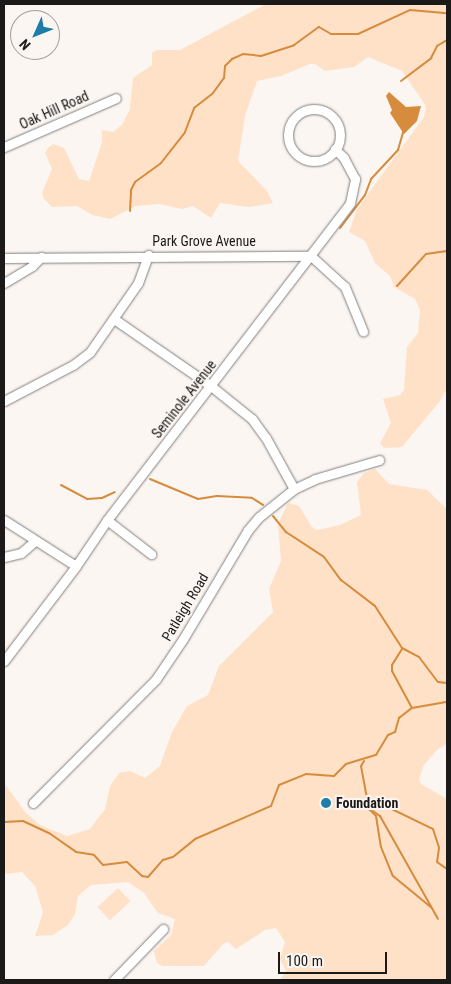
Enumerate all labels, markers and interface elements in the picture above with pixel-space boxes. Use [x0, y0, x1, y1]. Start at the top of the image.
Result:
north arrow [10, 10, 60, 60]
text: N [16, 36, 34, 53]
street label: Oak Hill Road [17, 87, 91, 133]
street label: Park Grove Avenue [152, 233, 256, 249]
street label: Seminole Avenue [148, 357, 220, 441]
street label: Patleigh Road [158, 570, 212, 644]
place label: Foundation [336, 795, 398, 811]
marker: Foundation [320, 797, 332, 809]
scale bar [281, 942, 390, 974]
text: 100 m [286, 952, 323, 970]

